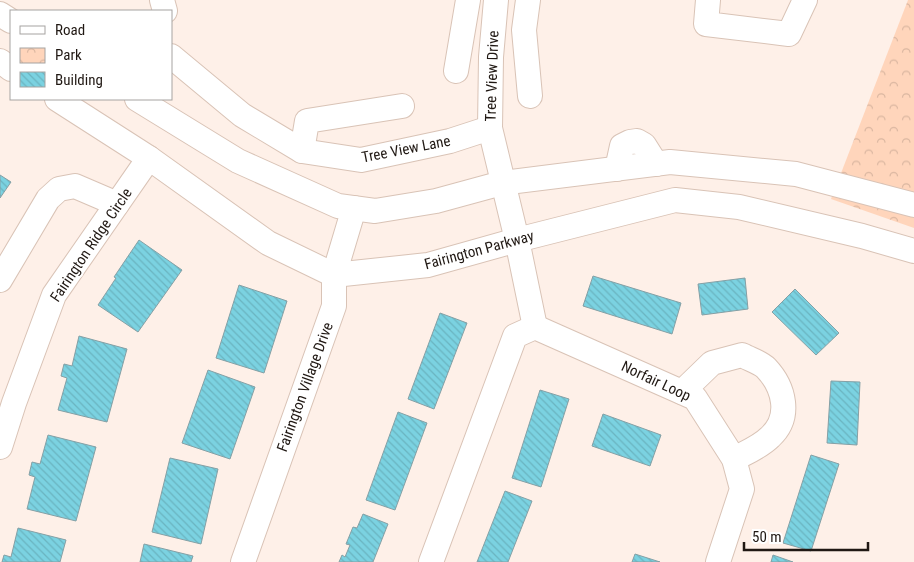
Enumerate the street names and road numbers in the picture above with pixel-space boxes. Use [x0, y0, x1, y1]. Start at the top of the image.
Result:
street label: Tree View Drive [481, 30, 503, 122]
street label: Tree View Lane [360, 132, 452, 166]
street label: Fairington Ridge Circle [46, 185, 136, 305]
street label: Fairington Parkway [422, 227, 536, 273]
street label: Fairington Village Drive [273, 320, 337, 454]
street label: Norfair Loop [618, 357, 694, 405]

